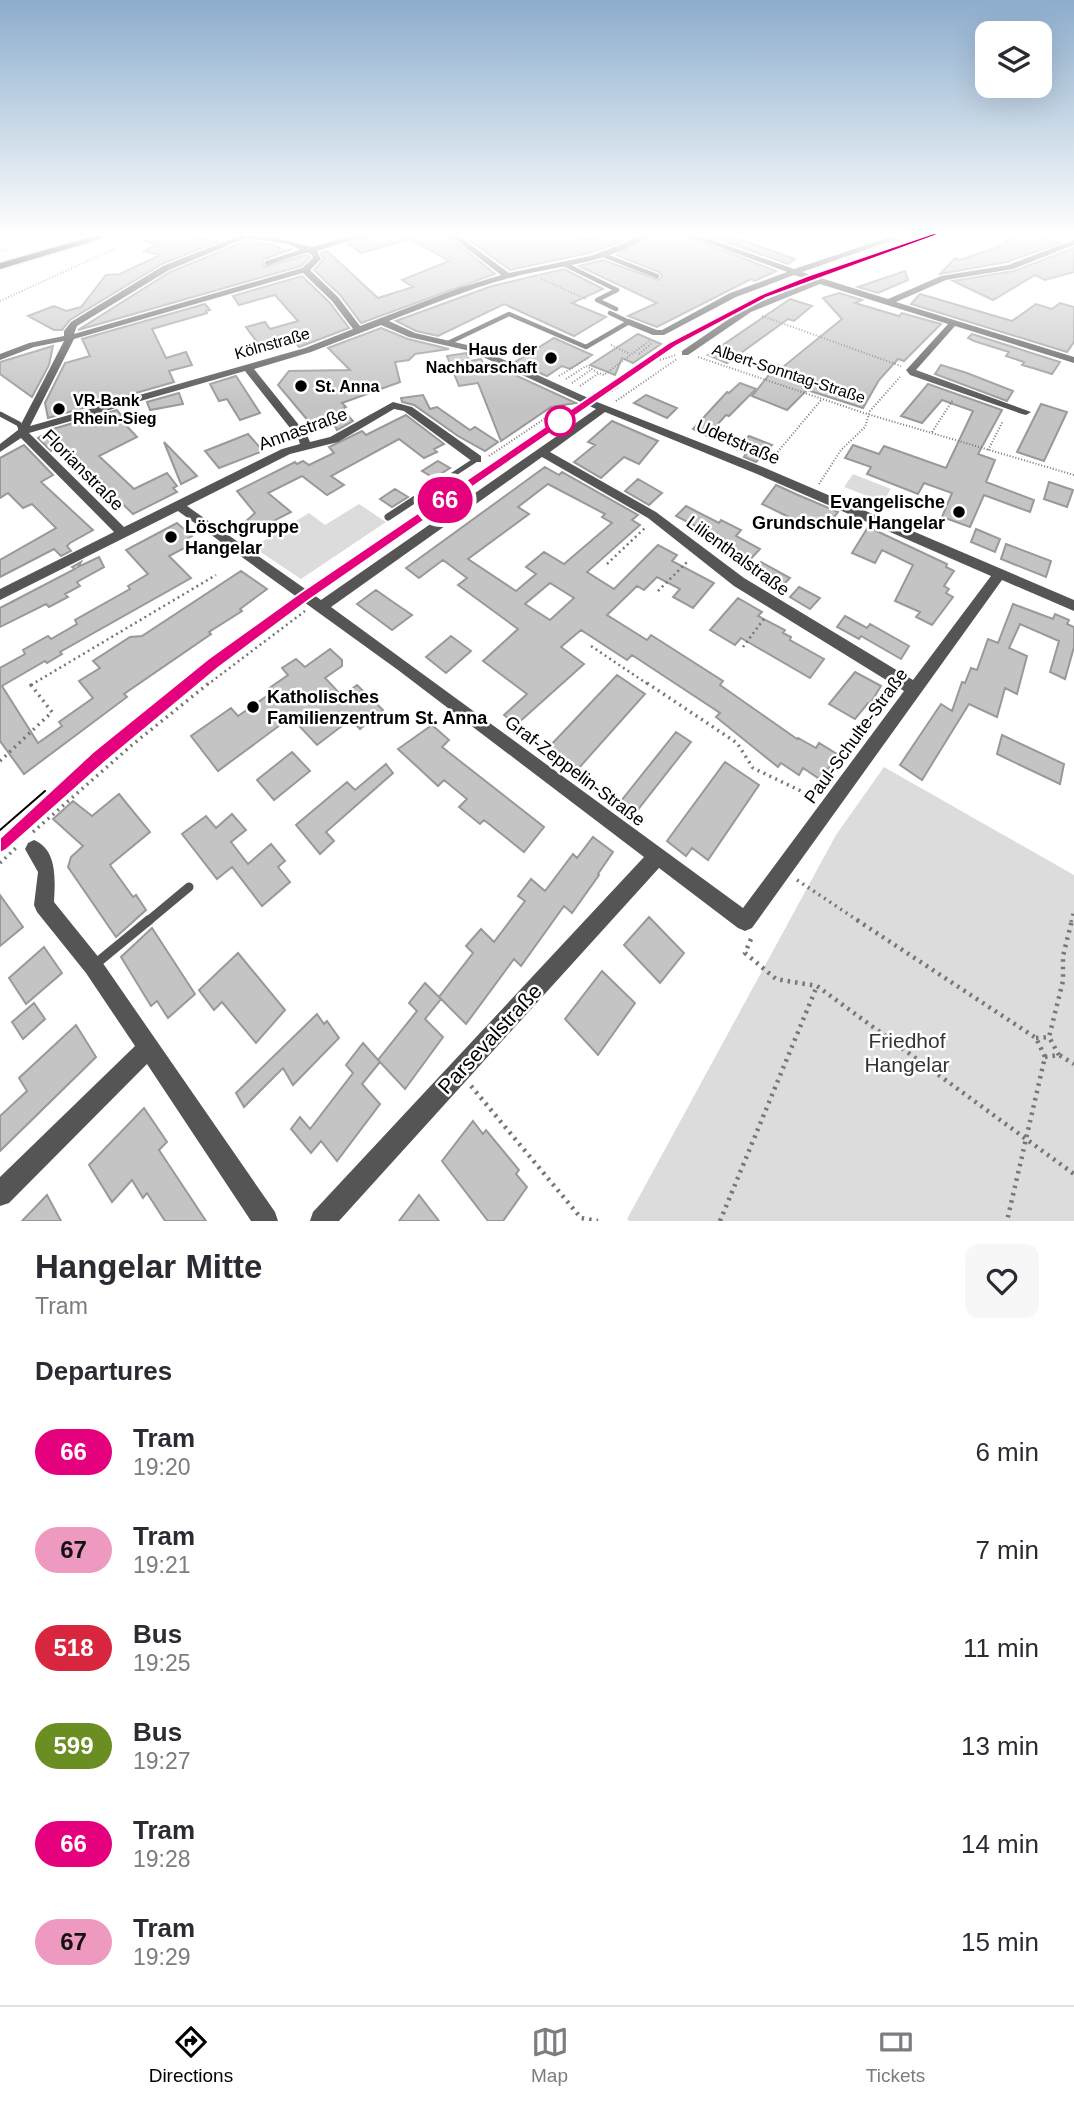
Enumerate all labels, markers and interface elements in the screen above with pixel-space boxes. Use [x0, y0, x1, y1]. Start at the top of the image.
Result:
map controls [975, 21, 1052, 98]
button: layers [975, 21, 1052, 98]
street label: Kölnstraße [233, 325, 312, 362]
place label: Haus der Nachbarschaft [426, 341, 538, 376]
street label: Albert-Sonntag-Straße [710, 341, 868, 406]
marker: Haus der Nachbarschaft [543, 350, 559, 366]
marker: St. Anna [293, 378, 309, 394]
place label: St. Anna [315, 378, 379, 395]
place label: VR-Bank Rhein-Sieg [73, 392, 157, 427]
marker: VR-Bank Rhein-Sieg [51, 401, 67, 417]
street label: Annastraße [256, 404, 350, 454]
unlabelled marker [545, 406, 575, 436]
street label: Udetstraße [693, 415, 783, 469]
street label: Florianstraße [38, 425, 128, 515]
line badge: 66 [414, 477, 476, 523]
text: 66 [432, 486, 458, 513]
place label: Evangelische Grundschule Hangelar [752, 492, 945, 533]
marker: Evangelische Grundschule Hangelar [951, 504, 967, 520]
street label: Lilienthalstraße [683, 512, 793, 600]
place label: Löschgruppe Hangelar [185, 517, 299, 558]
marker: Löschgruppe Hangelar [163, 529, 179, 545]
street label: Paul-Schulte-Straße [800, 665, 912, 807]
place label: Katholisches Familienzentrum St. Anna [267, 687, 488, 728]
marker: Katholisches Familienzentrum St. Anna [245, 699, 261, 715]
street label: Graf-Zeppelin-Straße [501, 712, 649, 830]
street label: Parsevalstraße [433, 979, 546, 1098]
park label: Friedhof Hangelar [864, 1029, 950, 1076]
button: heart [965, 1244, 1039, 1318]
text: Hangelar Mitte [35, 1248, 262, 1285]
text: Tram [35, 1293, 88, 1319]
text: Departures [35, 1356, 172, 1386]
text: Tram [133, 1423, 195, 1453]
text: 6 min [975, 1437, 1039, 1467]
text: 66 [60, 1438, 87, 1465]
text: 19:20 [133, 1454, 191, 1480]
text: Tram [133, 1521, 195, 1551]
text: 7 min [975, 1535, 1039, 1565]
text: 67 [60, 1536, 87, 1563]
text: 19:21 [133, 1552, 191, 1578]
text: Bus [133, 1619, 182, 1649]
text: 11 min [963, 1633, 1039, 1663]
text: 518 [53, 1634, 94, 1661]
text: 19:25 [133, 1650, 191, 1676]
text: Bus [133, 1717, 182, 1747]
text: 13 min [961, 1731, 1039, 1761]
text: 599 [53, 1732, 94, 1759]
text: 19:27 [133, 1748, 191, 1774]
text: Tram [133, 1815, 195, 1845]
text: 14 min [961, 1829, 1039, 1859]
text: 66 [60, 1830, 87, 1857]
text: 19:28 [133, 1846, 191, 1872]
text: Tram [133, 1913, 195, 1943]
text: 15 min [961, 1927, 1039, 1957]
text: 67 [60, 1928, 87, 1955]
text: 19:29 [133, 1944, 191, 1970]
tab: Directions [149, 2023, 233, 2087]
tab: Map [531, 2023, 569, 2087]
tab: Tickets [866, 2023, 925, 2087]

